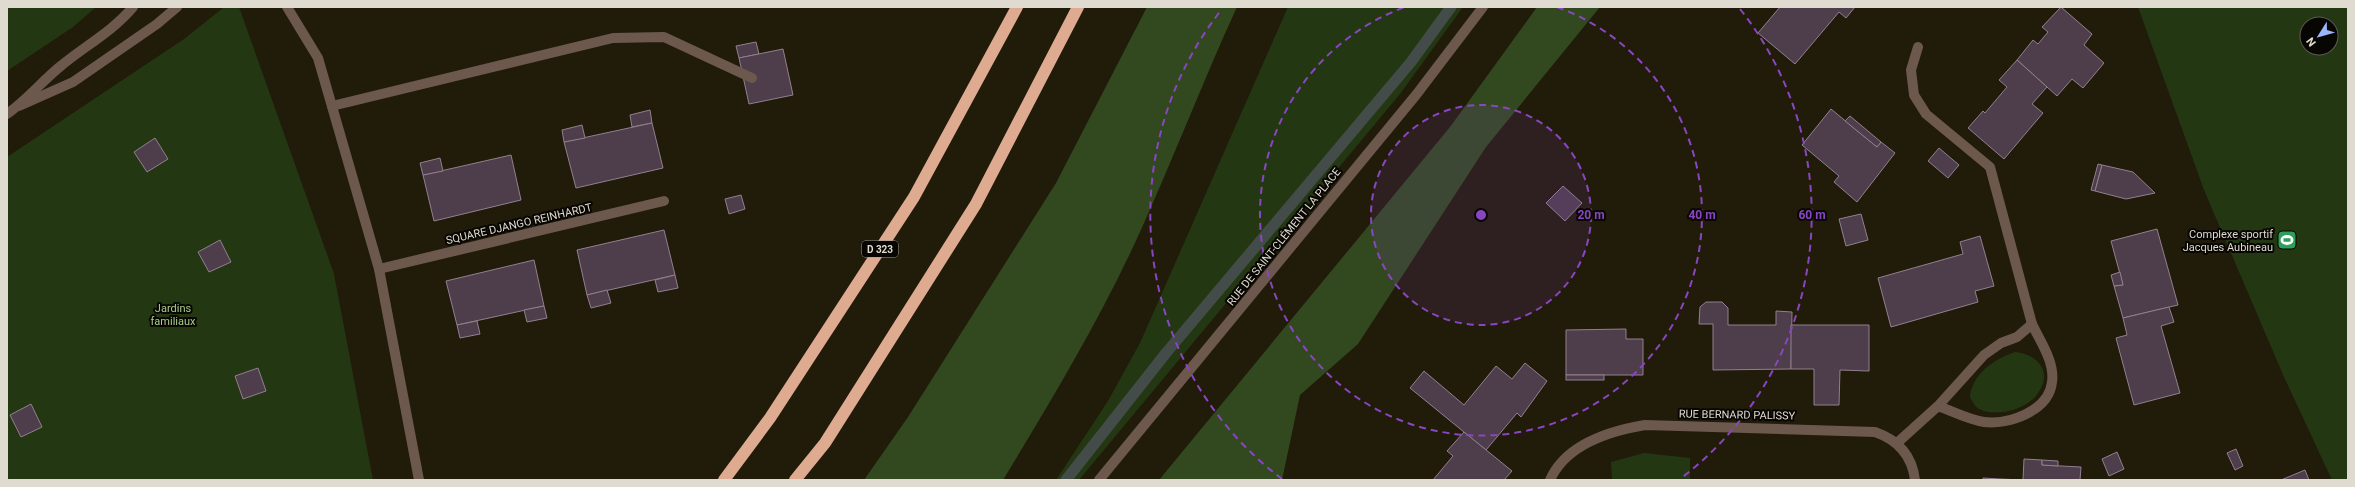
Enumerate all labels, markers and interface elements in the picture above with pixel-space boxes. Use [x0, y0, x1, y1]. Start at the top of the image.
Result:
north arrow [2299, 16, 2339, 56]
text: N [2304, 35, 2319, 49]
street label: RUE DE SAINT-CLÉMENT LA PLACE [1224, 166, 1344, 308]
street label: SQUARE DJANGO REINHARDT [445, 201, 594, 247]
centre of rings [1474, 208, 1488, 222]
text: 20 m [1577, 208, 1605, 222]
text: 40 m [1688, 208, 1716, 222]
text: 60 m [1798, 208, 1826, 222]
place label: Complexe sportif Jacques Aubineau [2183, 228, 2273, 254]
sports icon: Complexe sportif Jacques Aubineau [2276, 229, 2298, 251]
road number: D 323 [862, 241, 898, 257]
park label: Jardins familiaux [151, 302, 196, 328]
street label: RUE BERNARD PALISSY [1679, 407, 1796, 423]

